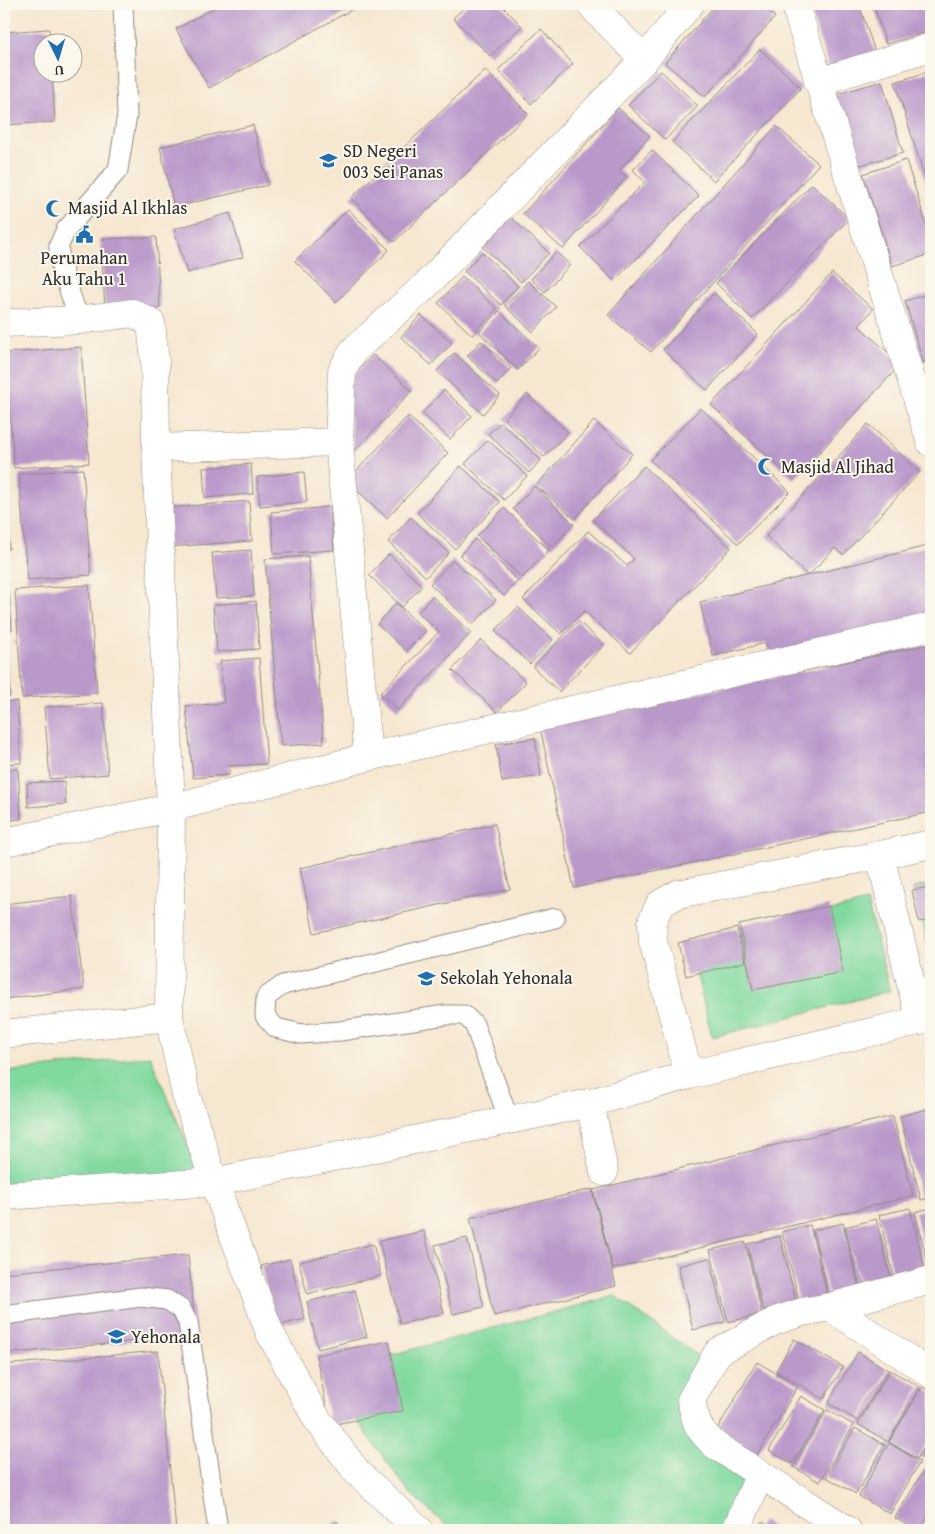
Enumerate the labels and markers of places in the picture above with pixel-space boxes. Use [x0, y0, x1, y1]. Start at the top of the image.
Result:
place label: SD Negeri 003 Sei Panas [343, 137, 443, 185]
school or university icon: SD Negeri 003 Sei Panas [319, 151, 339, 171]
place label: Masjid Al Ikhlas [68, 194, 187, 221]
mosque icon: Masjid Al Ikhlas [44, 198, 64, 218]
public building icon: Perumahan Aku Tahu 1 [74, 225, 94, 245]
place label: Perumahan Aku Tahu 1 [40, 244, 128, 292]
place label: Masjid Al Jihad [781, 453, 894, 480]
mosque icon: Masjid Al Jihad [757, 457, 777, 477]
place label: Sekolah Yehonala [440, 964, 573, 991]
school or university icon: Sekolah Yehonala [416, 968, 436, 988]
place label: Yehonala [131, 1323, 201, 1350]
school or university icon: Yehonala [107, 1327, 127, 1347]

